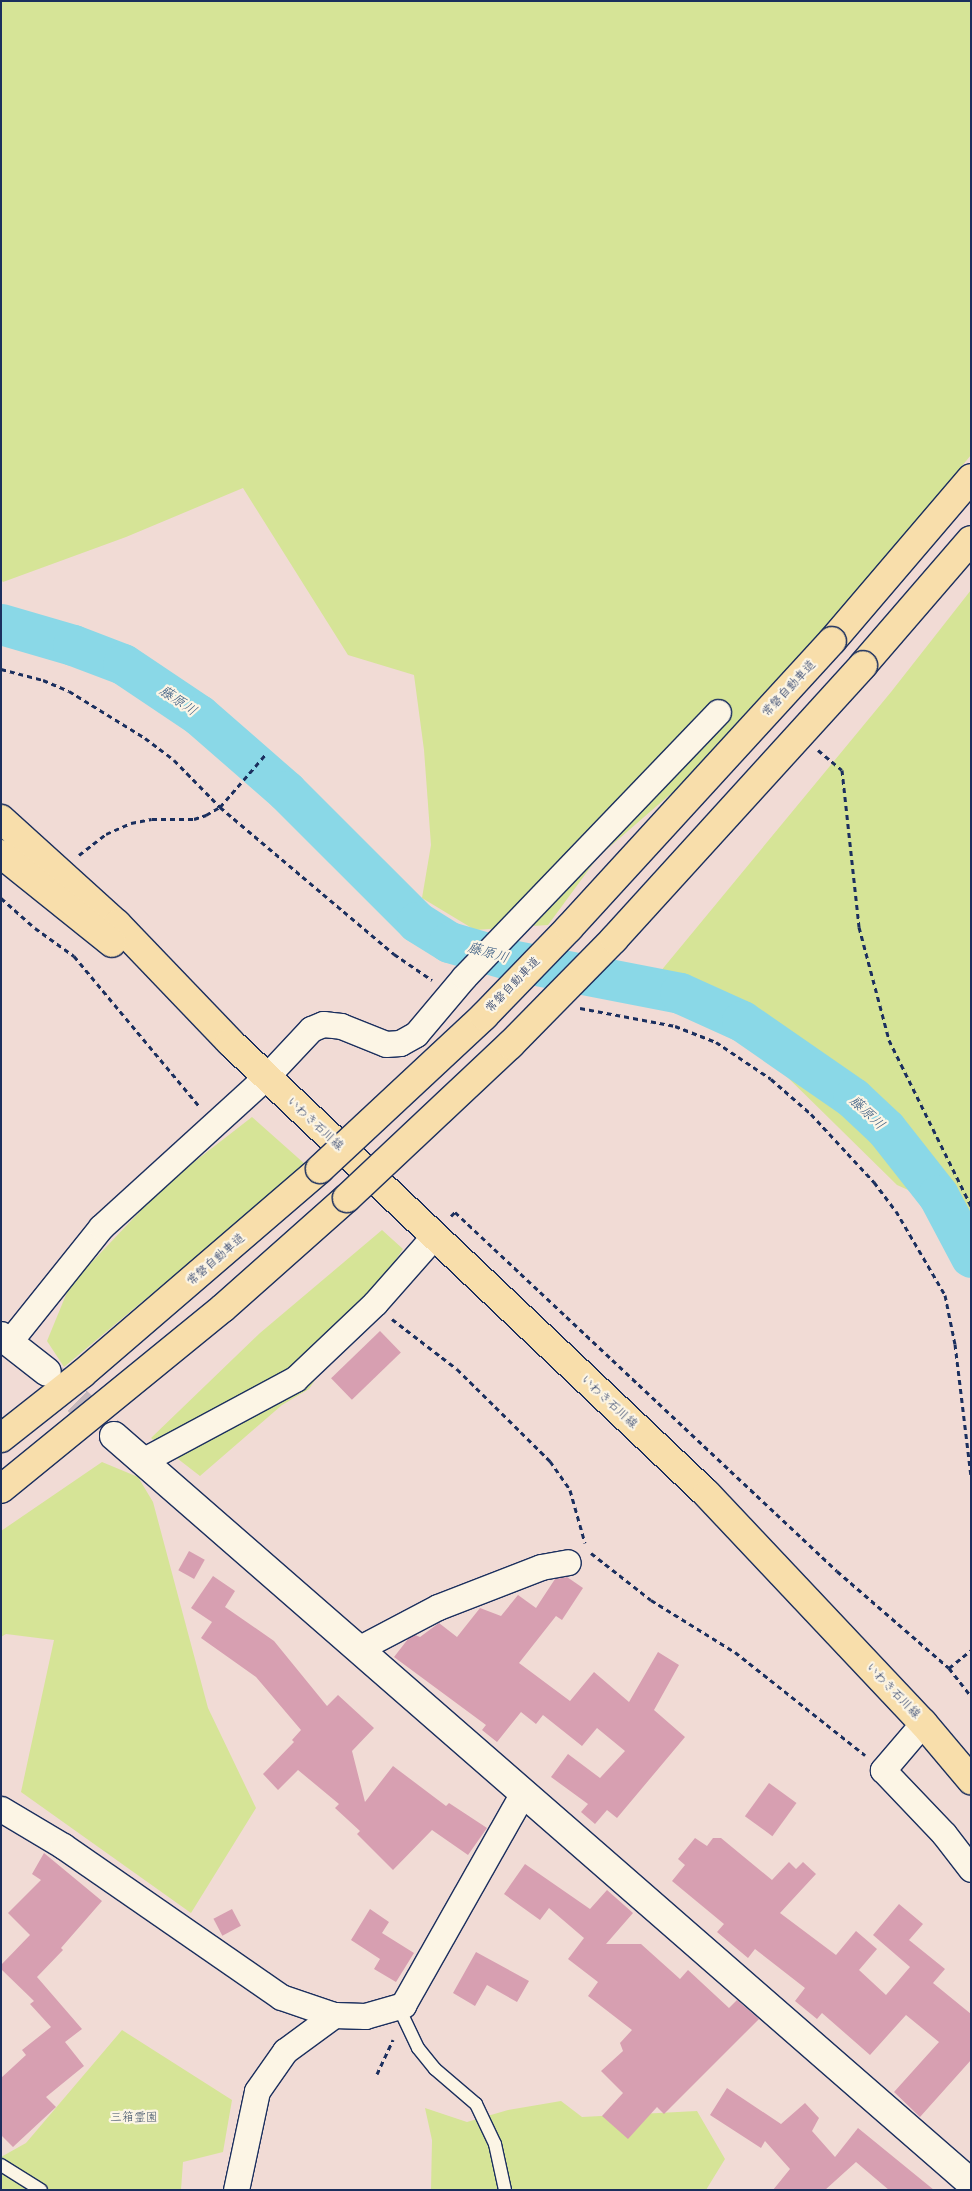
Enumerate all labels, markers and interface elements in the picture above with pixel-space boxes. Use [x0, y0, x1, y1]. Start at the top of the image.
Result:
street label: 常磐自動車道 [759, 658, 819, 720]
water label: 藤原川 [156, 682, 200, 720]
water label: 藤原川 [465, 939, 511, 967]
street label: 常磐自動車道 [483, 954, 543, 1016]
water label: 藤原川 [846, 1093, 888, 1133]
street label: いわき石川線 [284, 1094, 346, 1154]
street label: 常磐自動車道 [184, 1231, 248, 1289]
street label: いわき石川線 [578, 1372, 640, 1432]
street label: いわき石川線 [863, 1660, 923, 1722]
park label: 三箱霊園 [110, 2111, 158, 2125]

